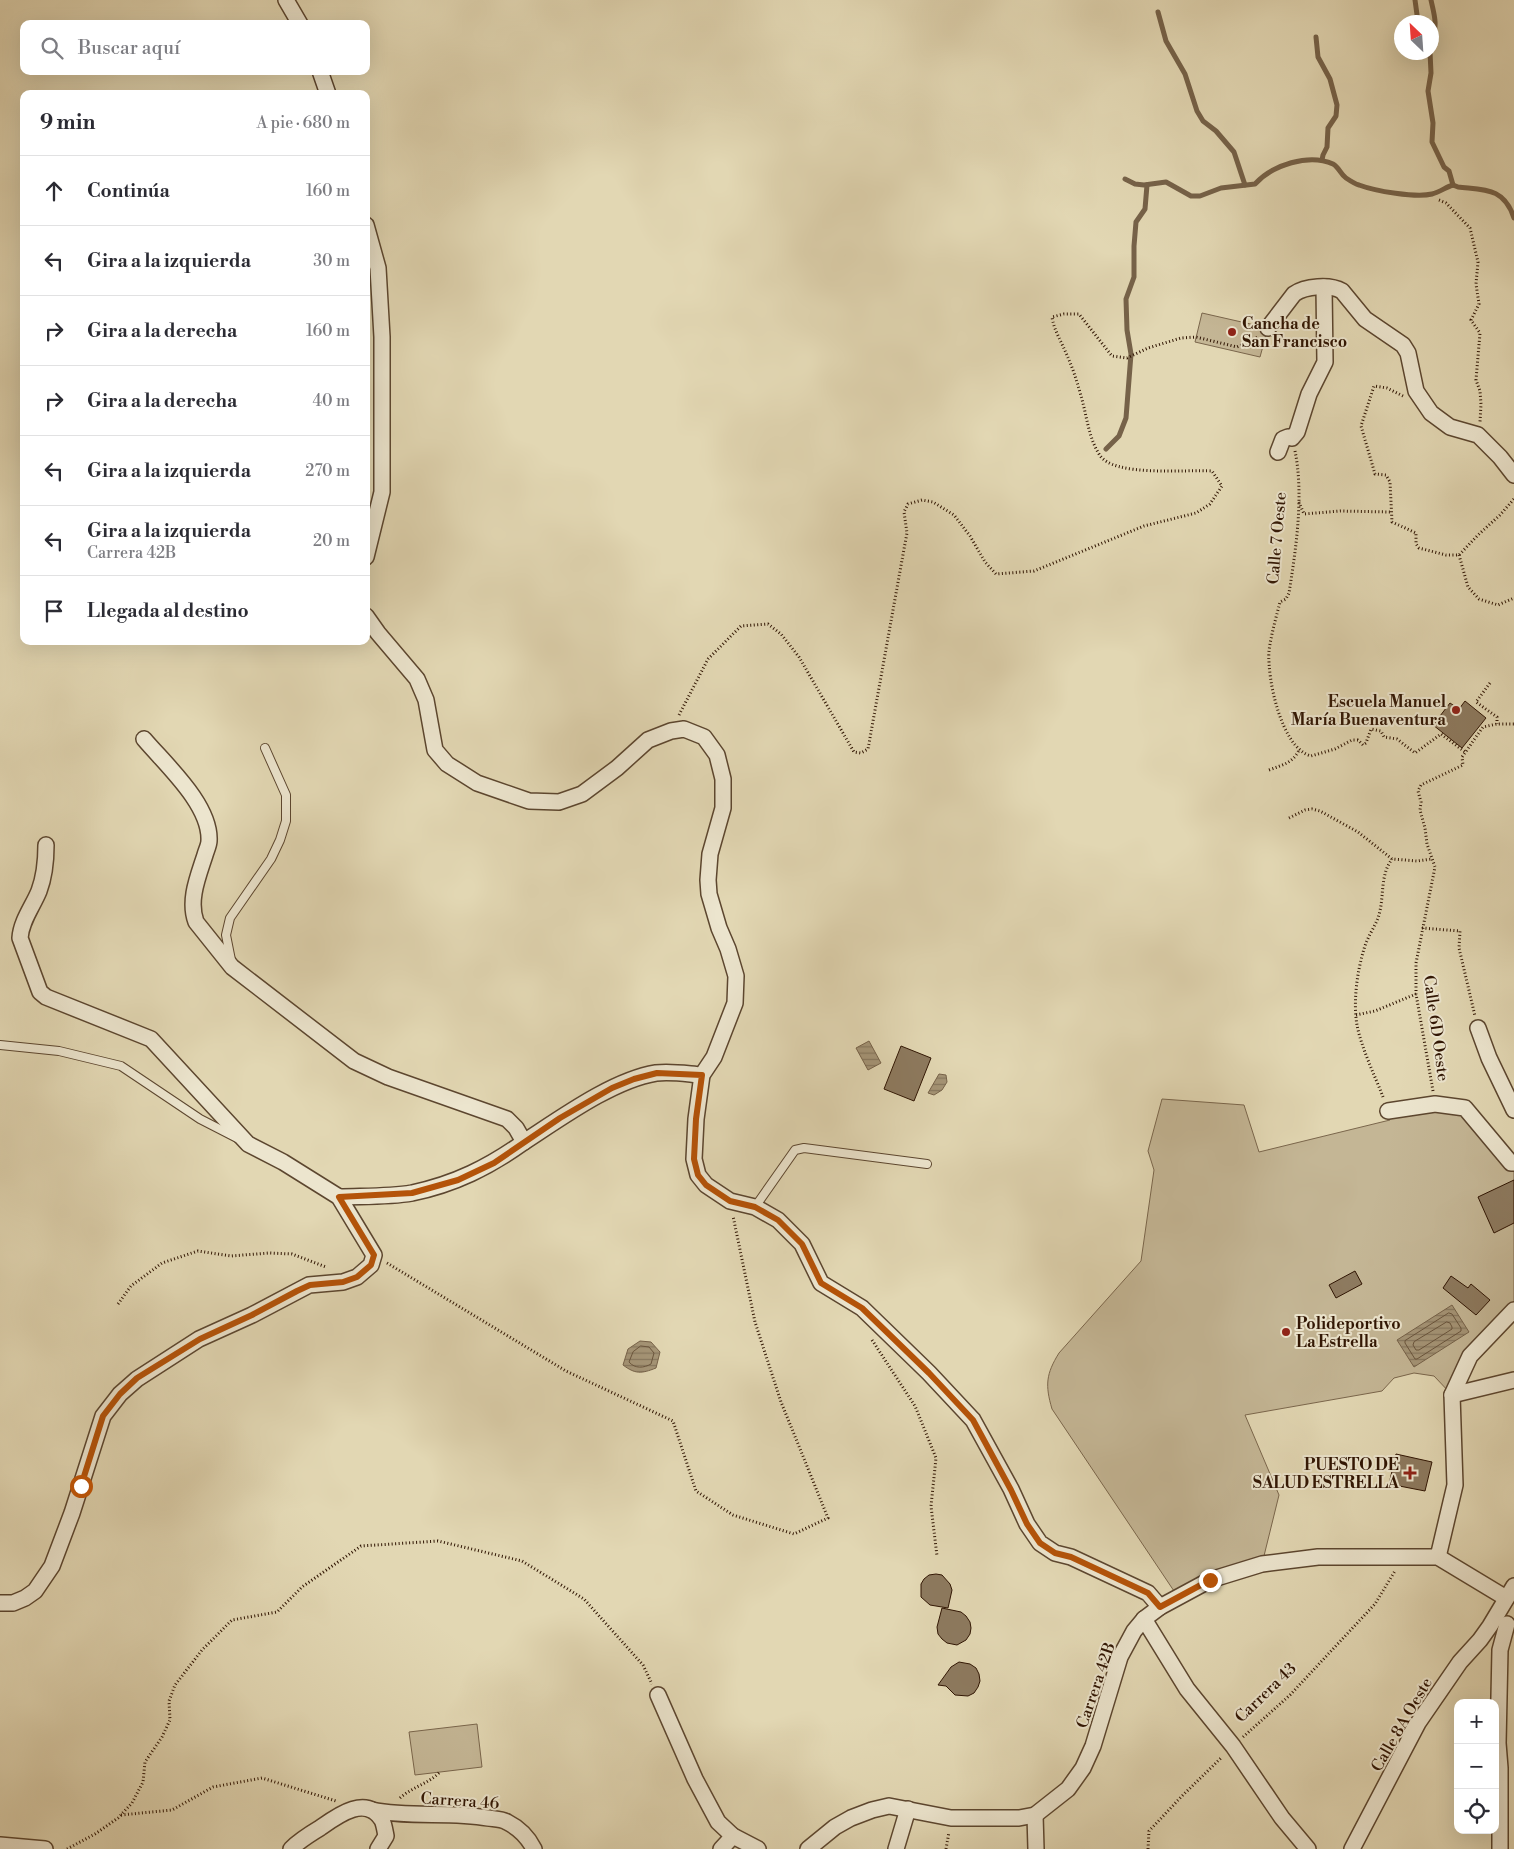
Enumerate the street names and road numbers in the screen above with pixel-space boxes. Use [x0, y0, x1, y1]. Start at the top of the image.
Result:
street label: Calle 7 Oeste [1263, 491, 1291, 585]
street label: Calle 6D Oeste [1419, 974, 1453, 1082]
street label: Carrera 42B [1072, 1640, 1120, 1731]
street label: Carrera 43 [1231, 1658, 1301, 1727]
street label: Calle 8A Oeste [1367, 1674, 1437, 1775]
street label: Carrera 46 [420, 1788, 500, 1814]

